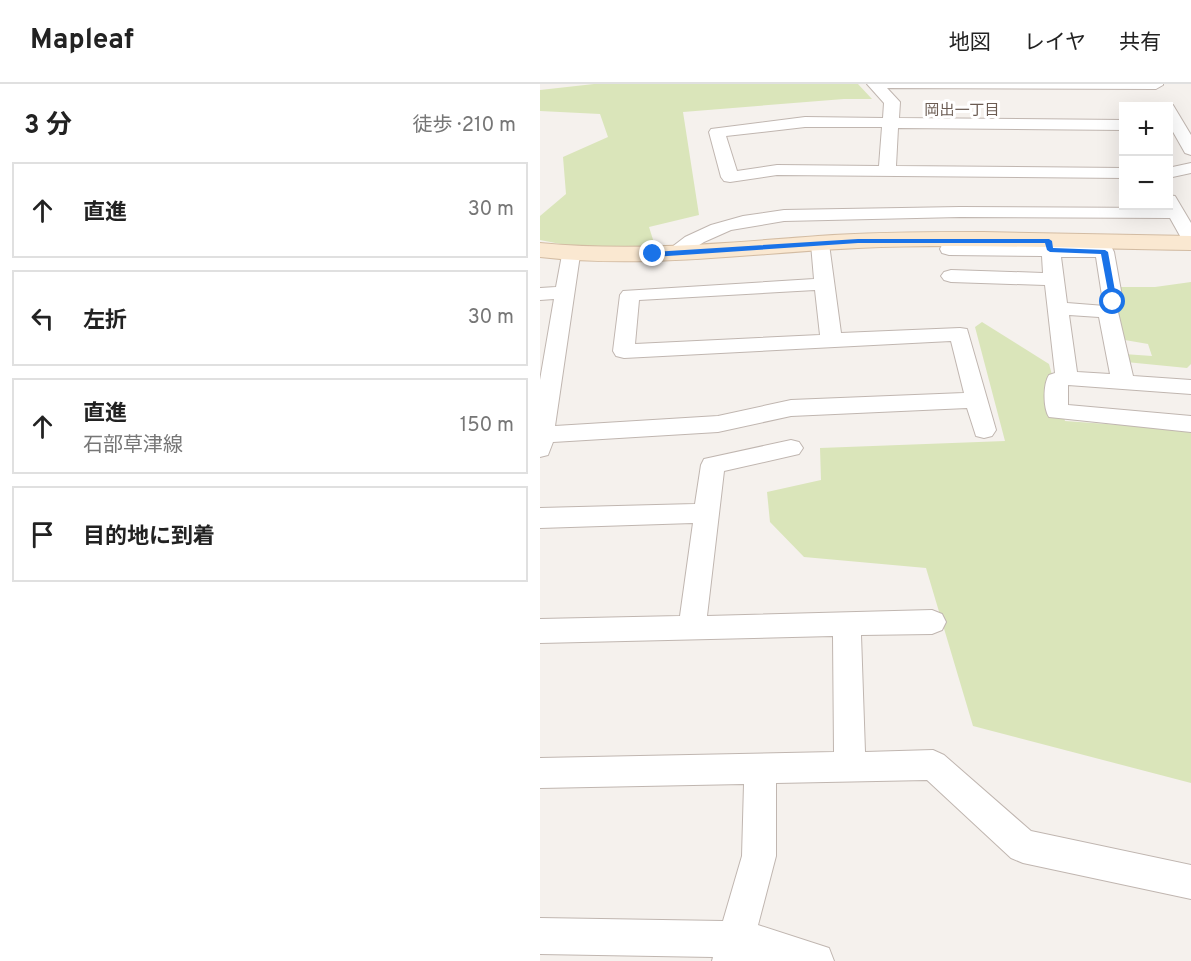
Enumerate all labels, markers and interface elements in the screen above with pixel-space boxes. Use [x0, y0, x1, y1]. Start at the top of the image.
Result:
text: Mapleaf [30, 23, 134, 59]
text: 地図 [949, 30, 991, 57]
text: レイヤ [1024, 30, 1086, 57]
text: 共有 [1119, 30, 1161, 57]
district label: 岡出一丁目 [924, 102, 1000, 121]
map controls [1119, 102, 1173, 210]
button: + [1119, 102, 1173, 156]
text: 3 分 [24, 110, 72, 143]
text: 徒歩 · 210 m [412, 113, 516, 139]
button: − [1119, 156, 1173, 210]
icon: ahead [26, 194, 59, 227]
text: 30 m [468, 197, 514, 223]
text: 直進 [83, 200, 127, 227]
route end [639, 240, 665, 266]
route start [1099, 288, 1125, 314]
icon: left [26, 302, 59, 335]
text: 30 m [468, 305, 514, 331]
text: 左折 [83, 308, 127, 335]
text: 直進 [83, 401, 127, 428]
icon: ahead [26, 410, 59, 443]
text: 150 m [460, 413, 514, 439]
text: 石部草津線 [83, 433, 183, 459]
icon: arrive [26, 518, 59, 551]
text: 目的地に到着 [83, 524, 215, 551]

